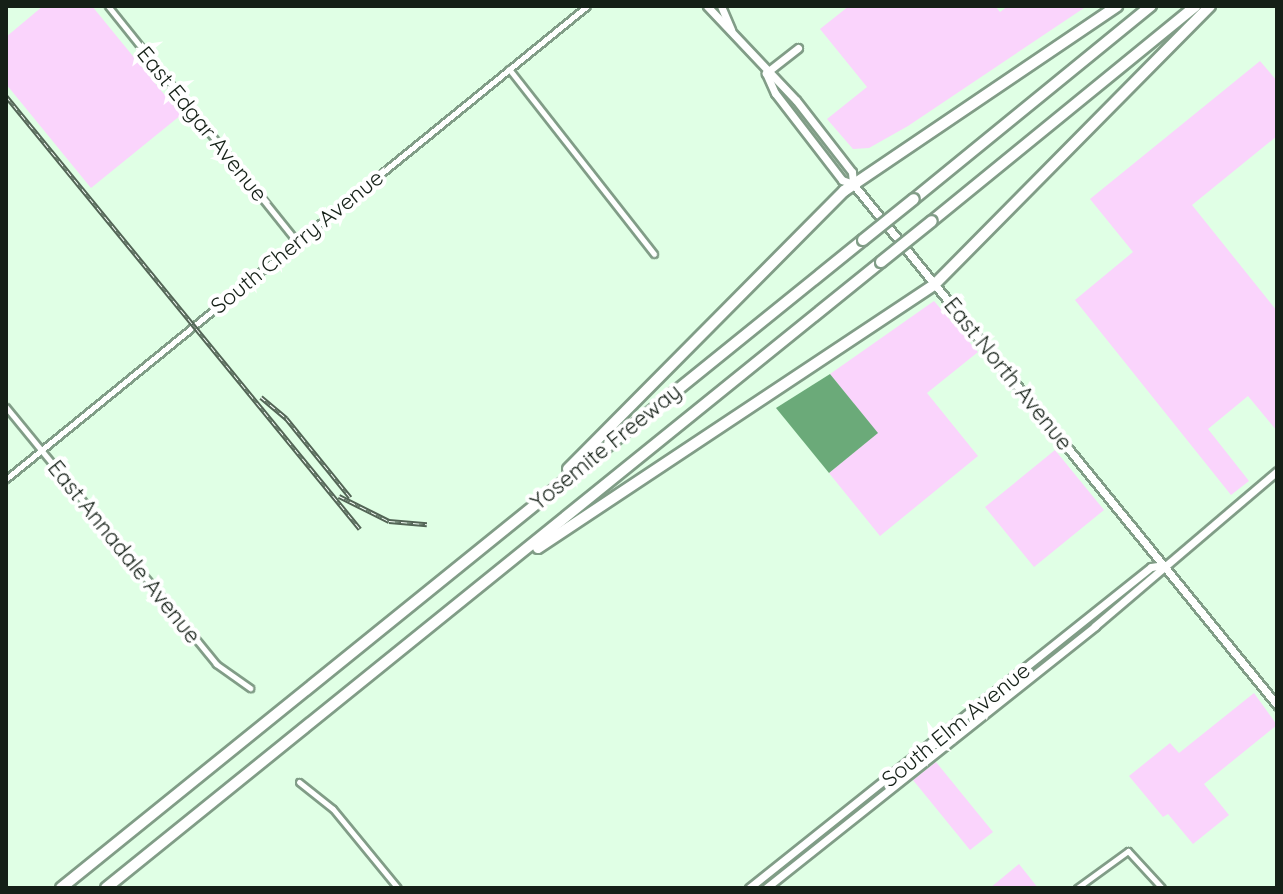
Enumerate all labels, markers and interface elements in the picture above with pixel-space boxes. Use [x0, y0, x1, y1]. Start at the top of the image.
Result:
street label: East Edgar Avenue [131, 41, 273, 207]
street label: South Cherry Avenue [205, 164, 389, 320]
street label: East North Avenue [938, 292, 1078, 456]
street label: Yosemite Freeway [526, 378, 686, 516]
street label: East Annadale Avenue [42, 455, 206, 649]
street label: South Elm Avenue [877, 657, 1035, 793]

